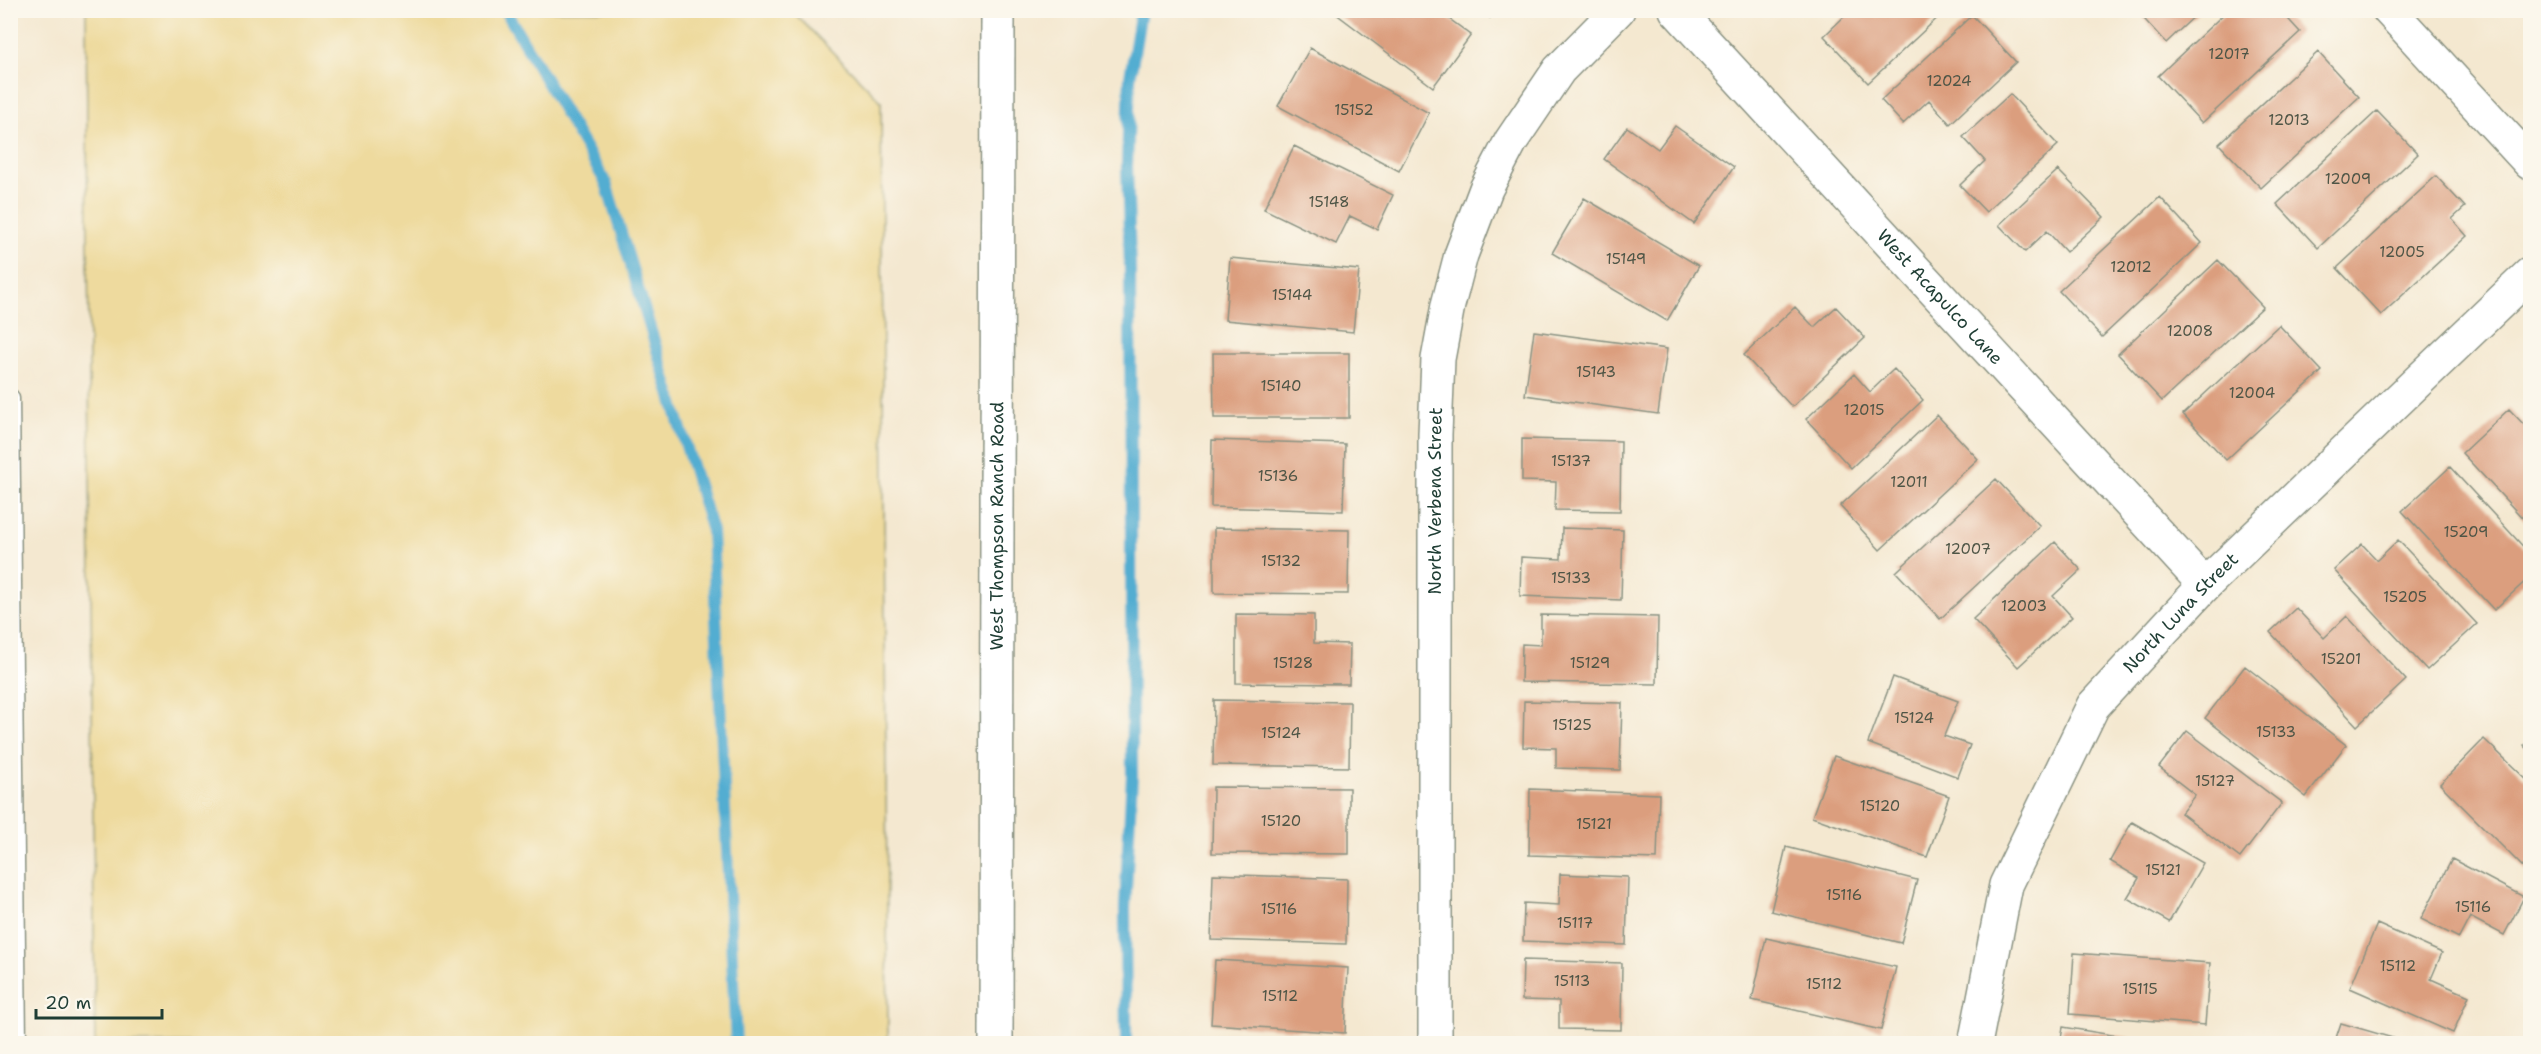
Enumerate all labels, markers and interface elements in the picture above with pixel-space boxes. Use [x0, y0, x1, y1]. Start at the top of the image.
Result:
house number: 12017 [2208, 44, 2250, 64]
house number: 12024 [1926, 71, 1972, 91]
house number: 15152 [1334, 100, 1374, 120]
house number: 12013 [2268, 110, 2310, 130]
house number: 12009 [2325, 169, 2371, 189]
house number: 15148 [1309, 192, 1349, 212]
street label: West Acapulco Lane [1872, 224, 2008, 370]
house number: 12005 [2379, 242, 2425, 262]
house number: 15149 [1606, 249, 1646, 269]
house number: 12012 [2110, 257, 2152, 277]
house number: 15144 [1272, 285, 1312, 305]
house number: 12008 [2167, 321, 2213, 341]
house number: 15143 [1576, 362, 1616, 382]
house number: 15140 [1260, 376, 1302, 396]
house number: 12004 [2229, 383, 2275, 403]
house number: 12015 [1844, 400, 1884, 420]
street label: West Thompson Ranch Road [985, 401, 1009, 651]
street label: North Verbena Street [1423, 407, 1448, 595]
house number: 15137 [1551, 451, 1591, 471]
house number: 15136 [1258, 466, 1298, 486]
house number: 12011 [1890, 472, 1928, 492]
house number: 15209 [2443, 522, 2489, 542]
house number: 12007 [1945, 539, 1991, 559]
street label: North Luna Street [2117, 547, 2244, 678]
house number: 15132 [1261, 551, 1301, 571]
house number: 15133 [1551, 568, 1591, 588]
house number: 15205 [2383, 587, 2427, 607]
house number: 12003 [2001, 596, 2047, 616]
house number: 15201 [2321, 649, 2361, 669]
house number: 15128 [1273, 653, 1313, 673]
house number: 15129 [1570, 653, 1610, 673]
house number: 15124 [1894, 708, 1934, 728]
house number: 15125 [1552, 715, 1592, 735]
house number: 15133 [2256, 722, 2296, 742]
house number: 15124 [1261, 723, 1301, 743]
house number: 15127 [2195, 771, 2235, 791]
house number: 15120 [1860, 796, 1900, 816]
house number: 15120 [1261, 811, 1301, 831]
house number: 15121 [1576, 814, 1612, 834]
house number: 15121 [2145, 860, 2181, 880]
house number: 15116 [1826, 885, 1862, 905]
house number: 15116 [2455, 897, 2491, 917]
house number: 15116 [1261, 899, 1297, 919]
house number: 15117 [1557, 913, 1593, 933]
house number: 15112 [2380, 956, 2416, 976]
house number: 15113 [1554, 971, 1590, 991]
house number: 15112 [1806, 974, 1842, 994]
house number: 15115 [2122, 979, 2158, 999]
scale bar [36, 982, 162, 1020]
house number: 15112 [1262, 986, 1298, 1006]
text: 20 m [45, 991, 91, 1015]

